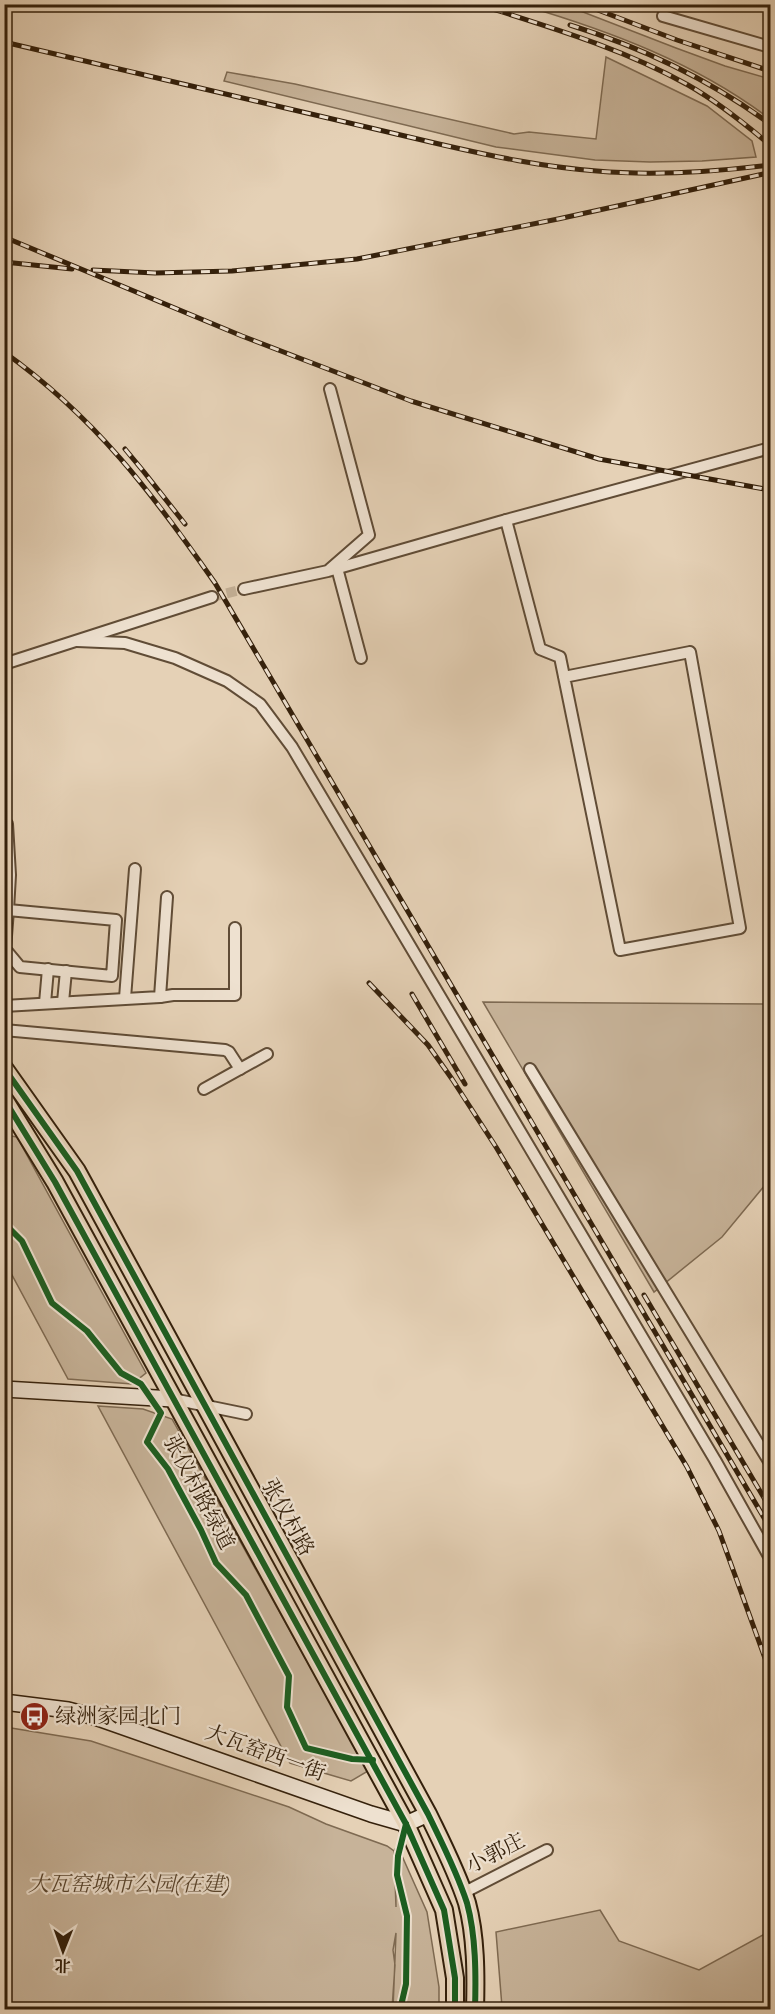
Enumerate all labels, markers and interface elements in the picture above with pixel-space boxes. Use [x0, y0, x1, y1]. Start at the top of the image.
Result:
street label: 张仪村路绿道 [157, 1431, 239, 1555]
street label: 张仪村路 [255, 1475, 319, 1561]
bus stop icon: 绿洲家园北门 [18, 1701, 50, 1733]
place label: 绿洲家园北门 [55, 1704, 181, 1731]
street label: 大瓦窑西一街 [201, 1720, 329, 1788]
street label: 小郭庄 [462, 1828, 530, 1880]
park label: 大瓦窑城市公园(在建) [28, 1872, 230, 1899]
north arrow [33, 1921, 93, 1981]
text: 北 [55, 1954, 71, 1974]

